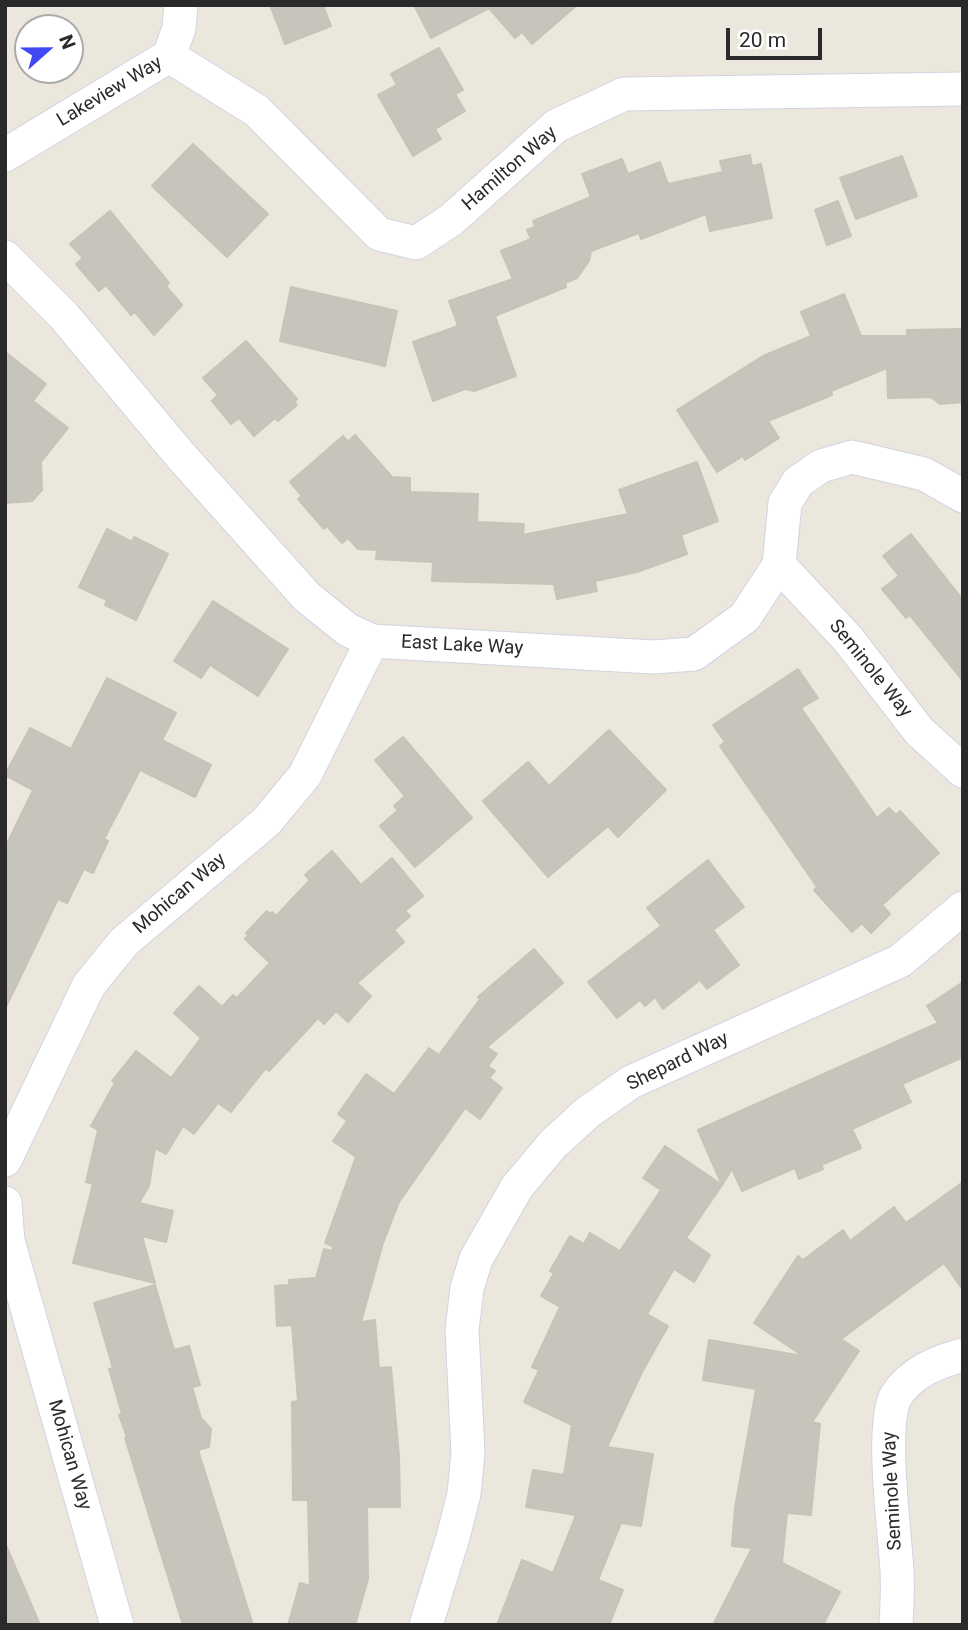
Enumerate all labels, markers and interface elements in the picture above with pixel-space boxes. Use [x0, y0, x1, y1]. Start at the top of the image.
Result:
north arrow [14, 14, 84, 84]
scale bar [730, 14, 826, 58]
text: 20 m [739, 28, 786, 52]
text: N [54, 32, 80, 52]
street label: Lakeview Way [53, 52, 167, 132]
street label: Hamilton Way [458, 122, 562, 216]
street label: Seminole Way [824, 616, 916, 722]
street label: East Lake Way [400, 631, 524, 661]
street label: Mohican Way [129, 849, 231, 939]
street label: Shepard Way [623, 1028, 733, 1096]
street label: Mohican Way [42, 1397, 96, 1513]
street label: Seminole Way [878, 1431, 908, 1551]

